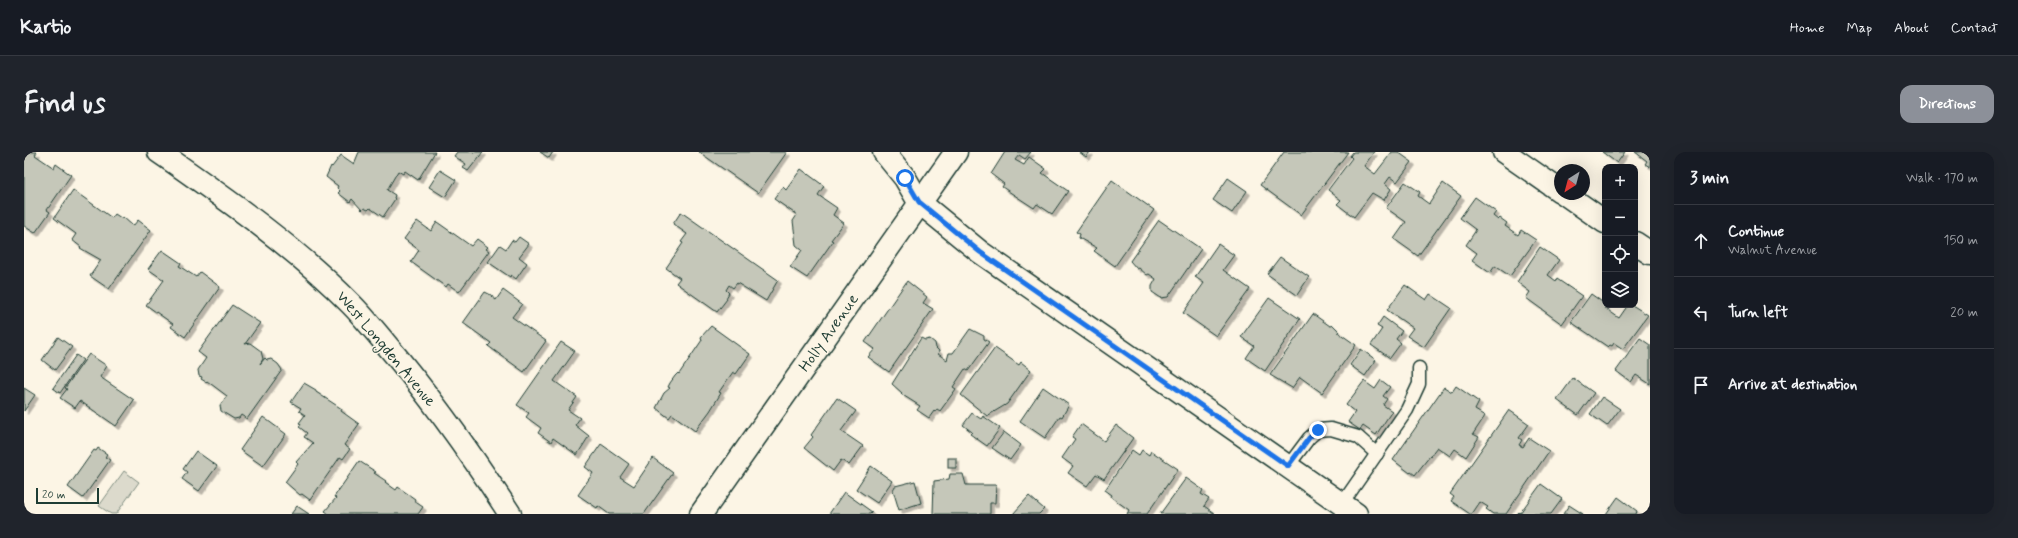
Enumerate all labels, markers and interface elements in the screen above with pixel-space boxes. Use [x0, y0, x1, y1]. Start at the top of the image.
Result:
text: Kartio [20, 15, 71, 40]
text: Home [1790, 19, 1824, 37]
text: Map [1846, 19, 1872, 37]
text: About [1894, 19, 1929, 37]
text: Contact [1951, 19, 1998, 37]
button: Directions [1900, 85, 1994, 123]
text: Find us [24, 86, 105, 123]
north arrow [1554, 164, 1590, 200]
map controls [1602, 164, 1638, 308]
button: + [1602, 164, 1638, 200]
text: 3 min [1690, 167, 1729, 189]
route start [896, 169, 914, 187]
text: Walk · 170 m [1906, 170, 1978, 187]
button: − [1602, 200, 1638, 236]
text: Continue [1728, 222, 1784, 242]
icon: ahead [1690, 230, 1712, 252]
text: 150 m [1944, 232, 1978, 249]
button: locate [1602, 236, 1638, 272]
text: Walnut Avenue [1728, 242, 1817, 259]
button: layers [1602, 272, 1638, 308]
street label: West Longden Avenue [331, 287, 441, 412]
street label: Holly Avenue [794, 290, 864, 376]
icon: left [1690, 302, 1712, 324]
text: Turn left [1728, 303, 1788, 323]
text: 20 m [1950, 304, 1978, 321]
icon: arrive [1690, 374, 1712, 396]
text: Arrive at destination [1728, 375, 1857, 395]
route end [1309, 421, 1327, 439]
scale bar [36, 486, 99, 505]
text: 20 m [42, 488, 65, 502]

